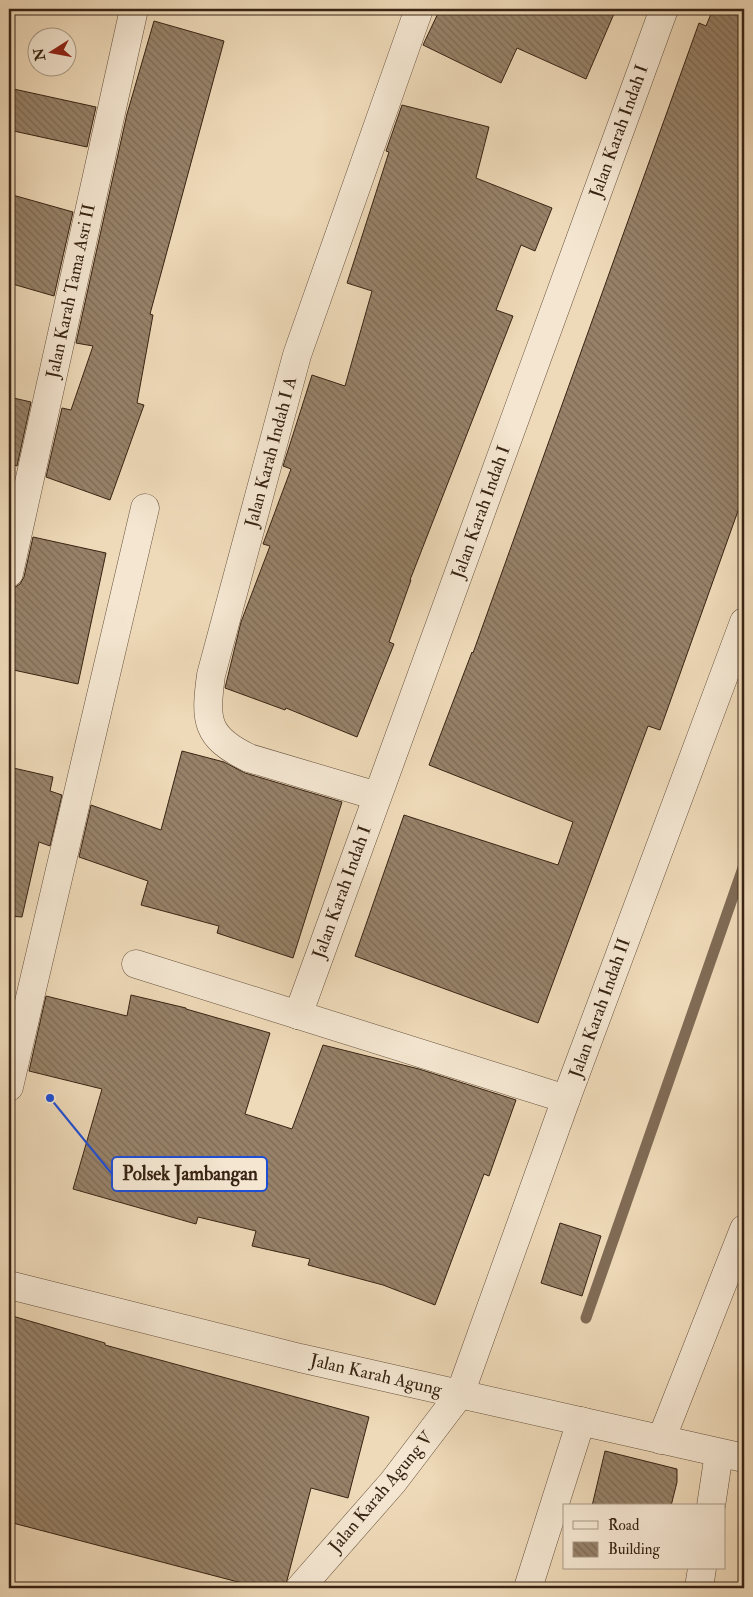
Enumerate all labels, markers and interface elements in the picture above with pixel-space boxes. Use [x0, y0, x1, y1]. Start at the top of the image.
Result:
north arrow [28, 28, 78, 78]
text: N [30, 46, 49, 63]
street label: Jalan Karah Indah I [584, 61, 654, 202]
street label: Jalan Karah Tama Asri II [41, 202, 101, 381]
street label: Jalan Karah Indah I A [240, 374, 302, 531]
street label: Jalan Karah Indah I [446, 442, 516, 583]
street label: Jalan Karah Indah I [307, 822, 377, 963]
street label: Jalan Karah Indah II [564, 935, 636, 1082]
callout: Polsek Jambangan [112, 1157, 267, 1191]
text: Polsek Jambangan [122, 1162, 258, 1187]
street label: Jalan Karah Agung [307, 1348, 445, 1402]
street label: Jalan Karah Agung V [323, 1426, 439, 1558]
legend [563, 1504, 726, 1570]
text: Road [608, 1516, 640, 1535]
text: Building [608, 1540, 660, 1559]

